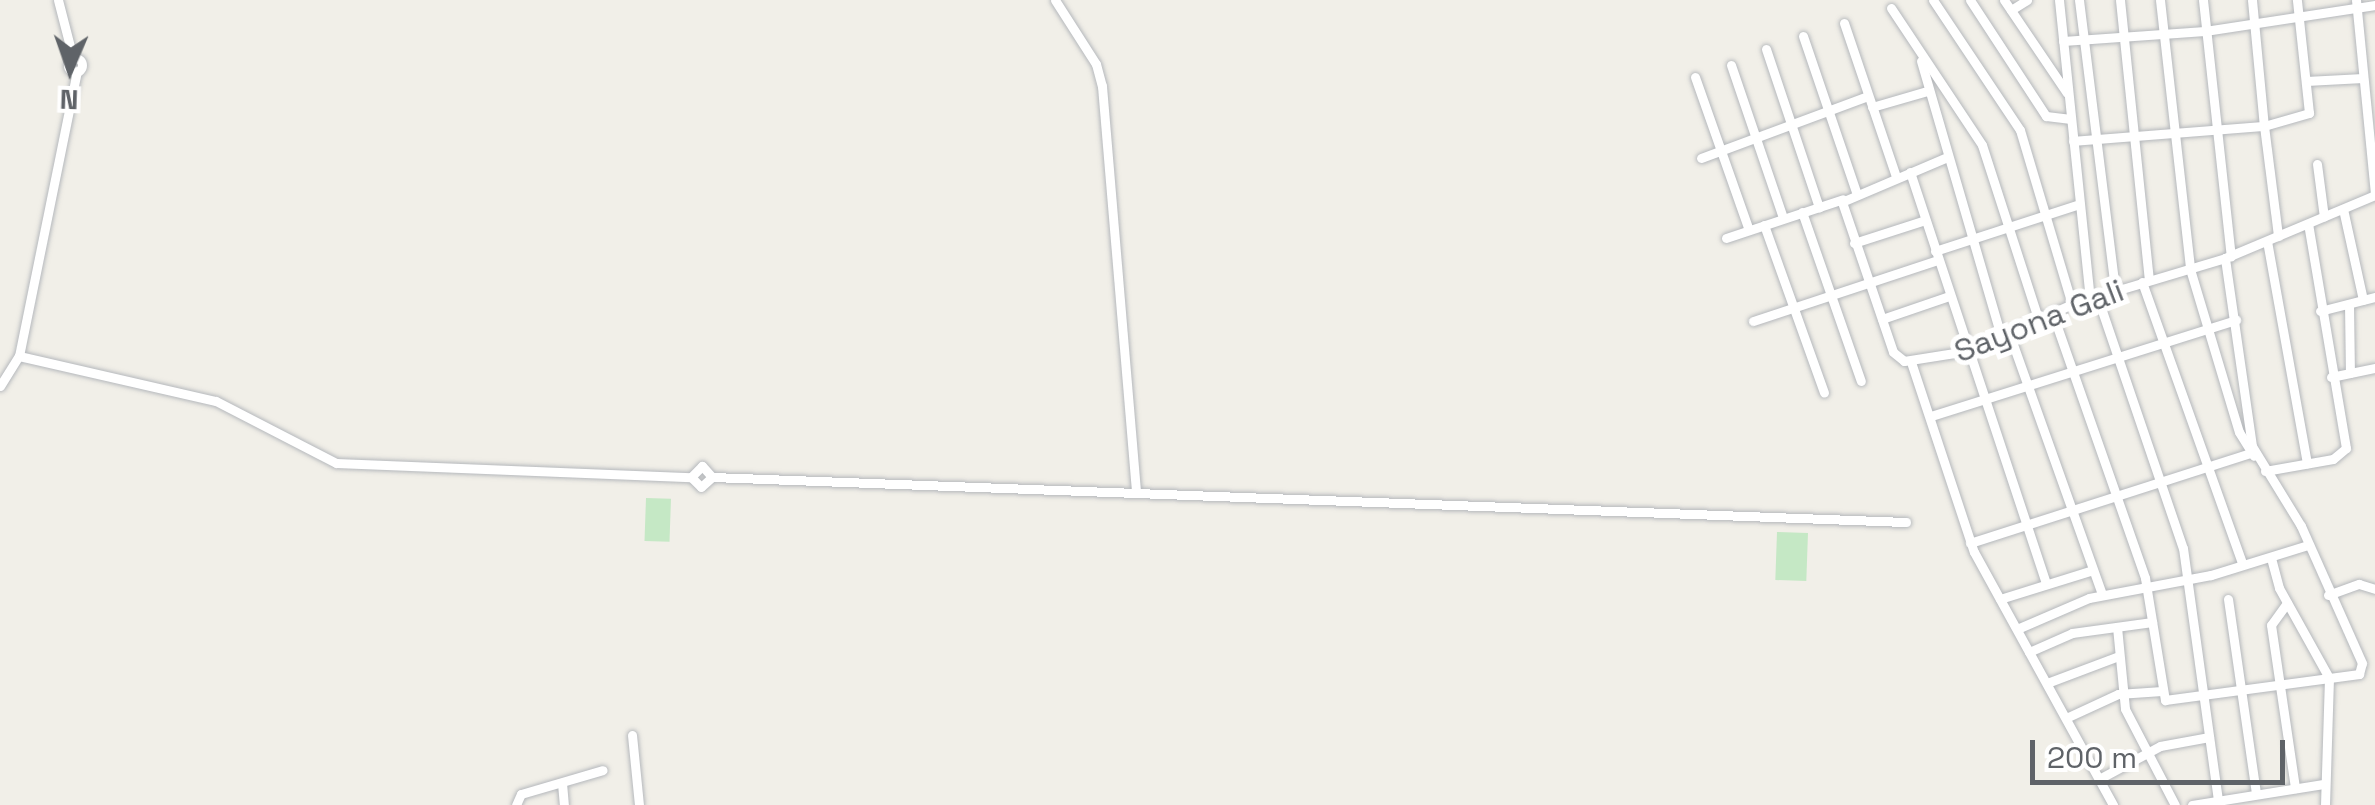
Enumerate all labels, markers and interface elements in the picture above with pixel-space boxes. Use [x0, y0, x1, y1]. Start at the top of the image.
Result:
north arrow [20, 20, 120, 120]
text: N [59, 82, 79, 118]
street label: Sayona Gali [1949, 271, 2129, 371]
scale bar [2035, 720, 2290, 782]
text: 200 m [2047, 738, 2137, 777]

